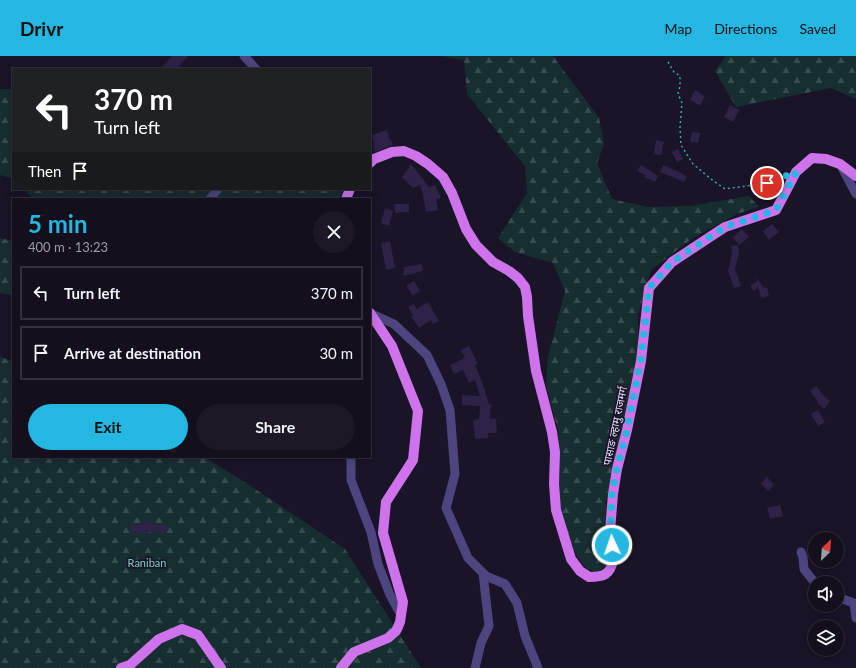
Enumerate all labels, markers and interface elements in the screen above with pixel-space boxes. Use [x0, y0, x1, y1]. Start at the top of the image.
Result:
text: Drivr [20, 17, 63, 40]
text: Map [665, 20, 692, 37]
text: Directions [714, 20, 777, 37]
text: Saved [799, 20, 836, 37]
text: 370 m [94, 82, 173, 116]
icon: left [28, 84, 80, 136]
text: Turn left [94, 116, 160, 138]
icon: arrive [69, 160, 91, 182]
text: Then [28, 162, 61, 180]
pin [750, 166, 784, 200]
icon: arrive [756, 172, 778, 194]
text: 5 min [28, 209, 88, 238]
button: close [313, 211, 355, 253]
text: 400 m · 13:23 [28, 239, 108, 255]
icon: left [30, 282, 52, 304]
text: Turn left [64, 284, 120, 302]
text: 370 m [311, 284, 353, 302]
icon: arrive [30, 342, 52, 364]
text: Arrive at destination [64, 344, 201, 362]
text: 30 m [319, 344, 353, 362]
street label: पासाङ ल्हामु राजमर्ग [600, 384, 630, 467]
button: Exit [28, 404, 188, 450]
button: Share [196, 404, 355, 450]
position arrow [591, 524, 633, 566]
north arrow [808, 532, 844, 568]
map controls [808, 532, 844, 656]
park label: Raniban [128, 556, 166, 569]
button: sound [808, 576, 844, 612]
button: layers [808, 620, 844, 656]

